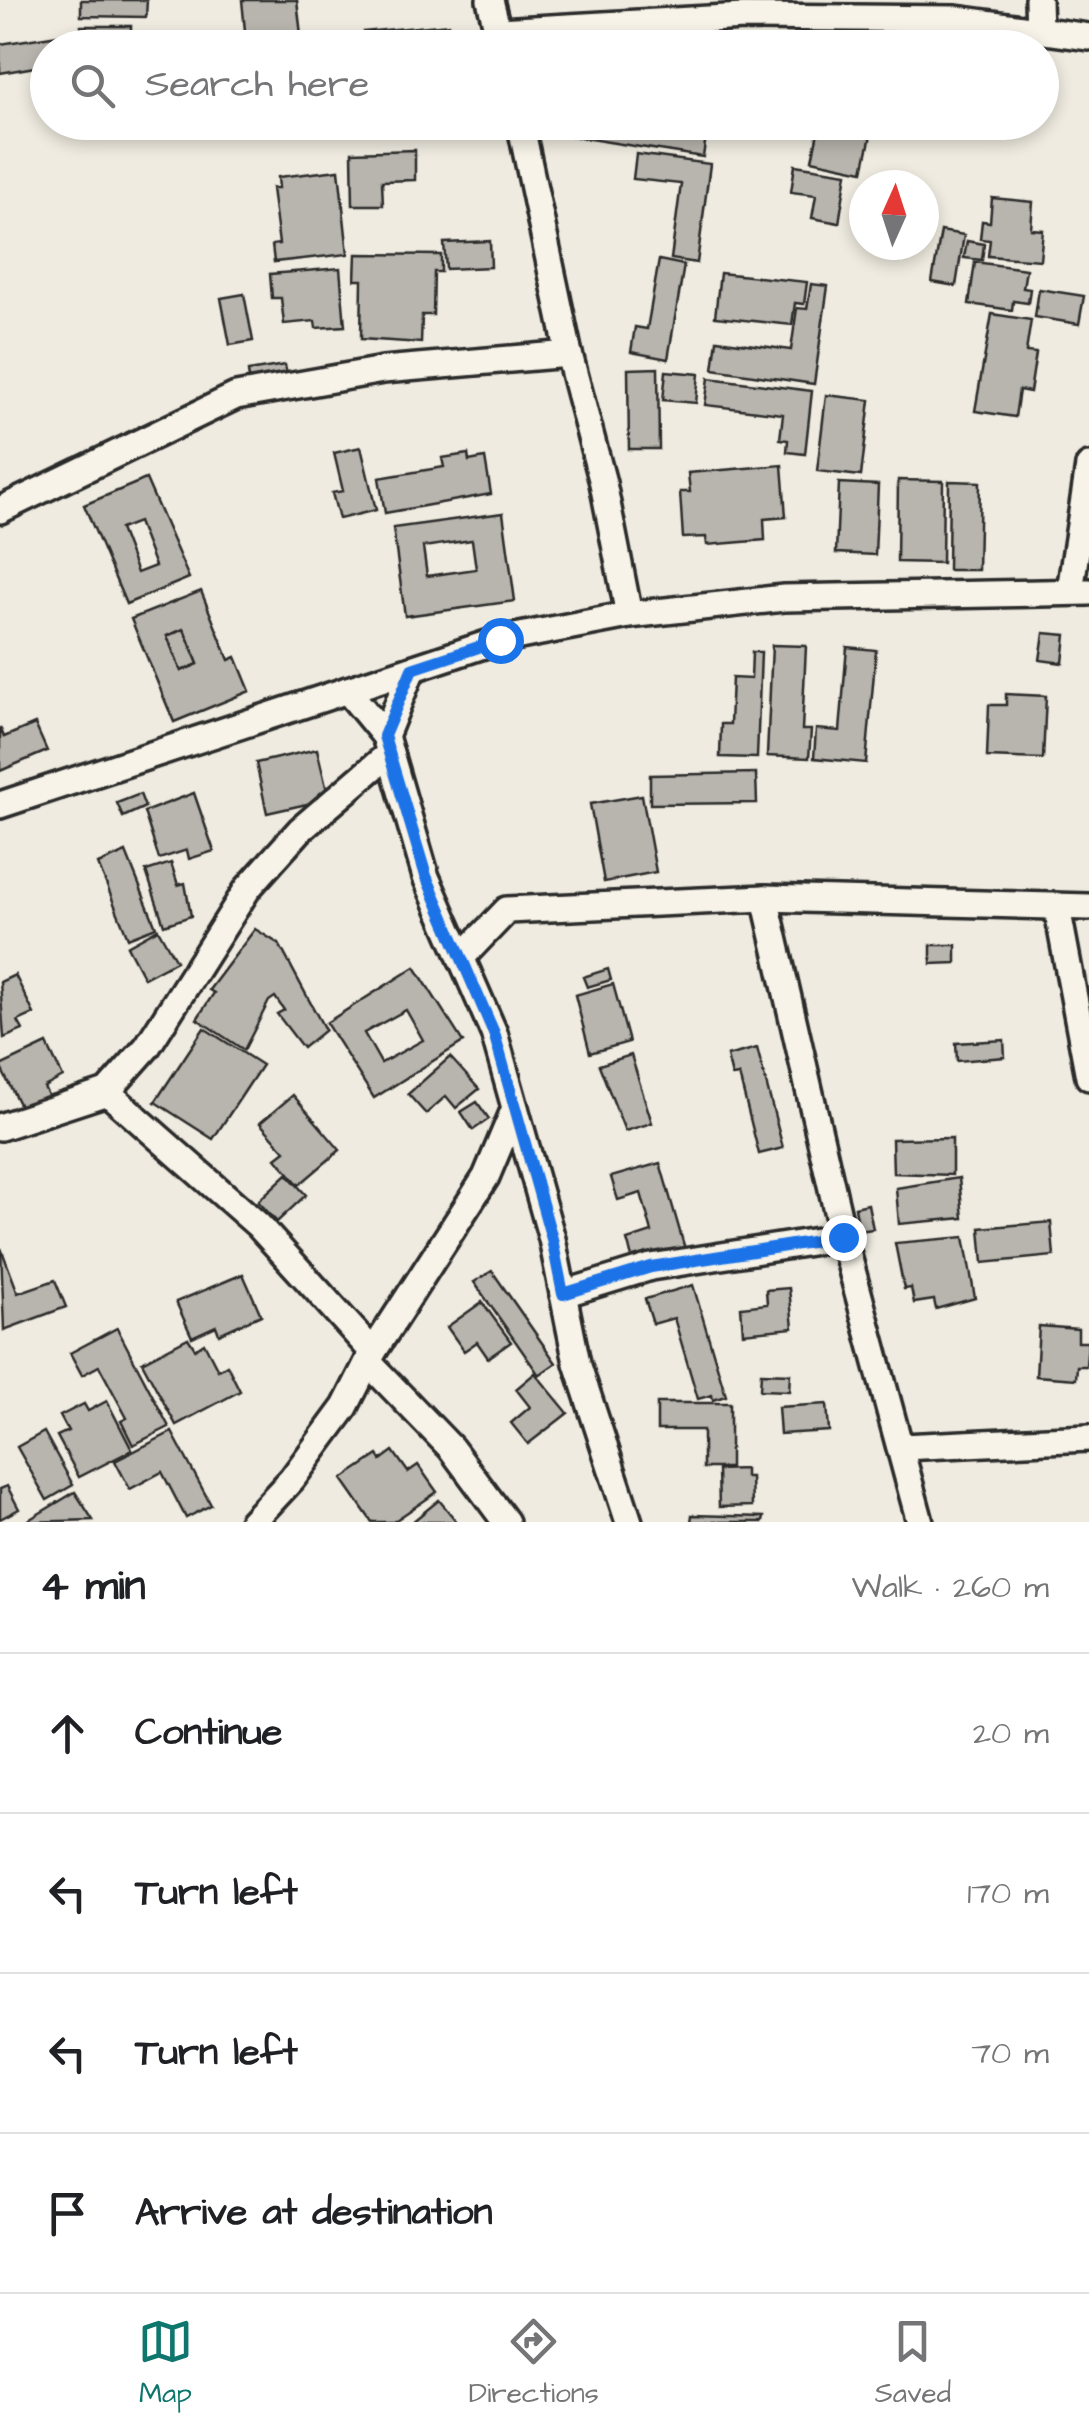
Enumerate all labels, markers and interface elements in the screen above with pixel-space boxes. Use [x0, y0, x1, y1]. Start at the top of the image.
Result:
search box [30, 30, 1059, 140]
icon: search [65, 58, 120, 113]
text: Search here [145, 59, 369, 111]
north arrow [849, 170, 939, 260]
route start [478, 618, 524, 664]
route end [821, 1215, 867, 1261]
text: 4 min [40, 1558, 145, 1616]
text: Walk · 260 m [852, 1565, 1049, 1610]
icon: ahead [40, 1706, 95, 1761]
text: Continue [135, 1707, 282, 1759]
text: 20 m [973, 1711, 1049, 1756]
icon: left [40, 1866, 95, 1921]
text: Turn left [135, 1867, 298, 1919]
text: 170 m [967, 1871, 1049, 1916]
icon: left [40, 2026, 95, 2081]
text: Turn left [135, 2027, 298, 2079]
text: 70 m [971, 2031, 1049, 2076]
icon: arrive [40, 2186, 95, 2241]
text: Arrive at destination [135, 2187, 492, 2239]
tab: Map [138, 2314, 193, 2413]
tab: Directions [469, 2314, 599, 2413]
tab: Saved [875, 2314, 951, 2413]

